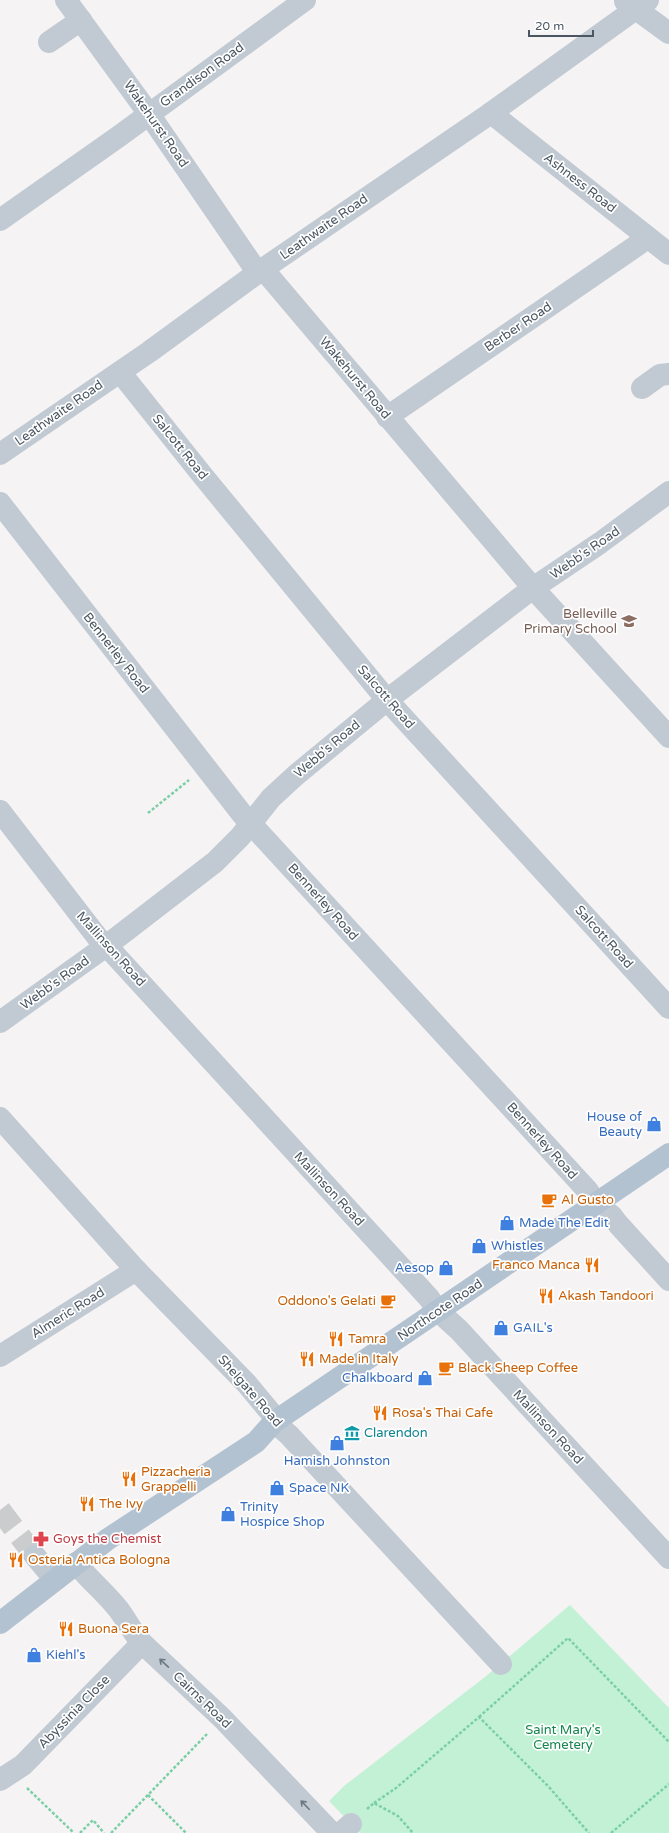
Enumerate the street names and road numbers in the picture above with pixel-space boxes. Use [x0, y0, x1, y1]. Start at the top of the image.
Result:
street label: Grandison Road [157, 39, 247, 111]
street label: Wakehurst Road [120, 78, 192, 170]
street label: Ashness Road [541, 150, 619, 216]
street label: Leathwaite Road [277, 191, 371, 263]
street label: Berber Road [481, 299, 555, 355]
street label: Wakehurst Road [316, 334, 394, 422]
street label: Leathwaite Road [12, 377, 106, 449]
street label: Salcott Road [149, 411, 211, 483]
street label: Webb's Road [547, 523, 623, 583]
street label: Bennerley Road [80, 609, 152, 697]
street label: Salcott Road [354, 662, 418, 732]
street label: Webb's Road [291, 717, 363, 781]
street label: Bennerley Road [284, 860, 362, 944]
street label: Salcott Road [572, 902, 636, 972]
street label: Mallinson Road [73, 908, 149, 990]
street label: Webb's Road [17, 953, 93, 1013]
street label: Bennerley Road [503, 1099, 581, 1183]
street label: Mallinson Road [291, 1149, 367, 1229]
street label: Northcote Road [394, 1276, 486, 1344]
street label: Almeric Road [28, 1284, 108, 1342]
street label: Shelgate Road [214, 1352, 286, 1430]
street label: Mallinson Road [510, 1387, 586, 1467]
street label: Cairns Road [170, 1668, 234, 1732]
street label: Abyssinia Close [35, 1672, 113, 1752]

